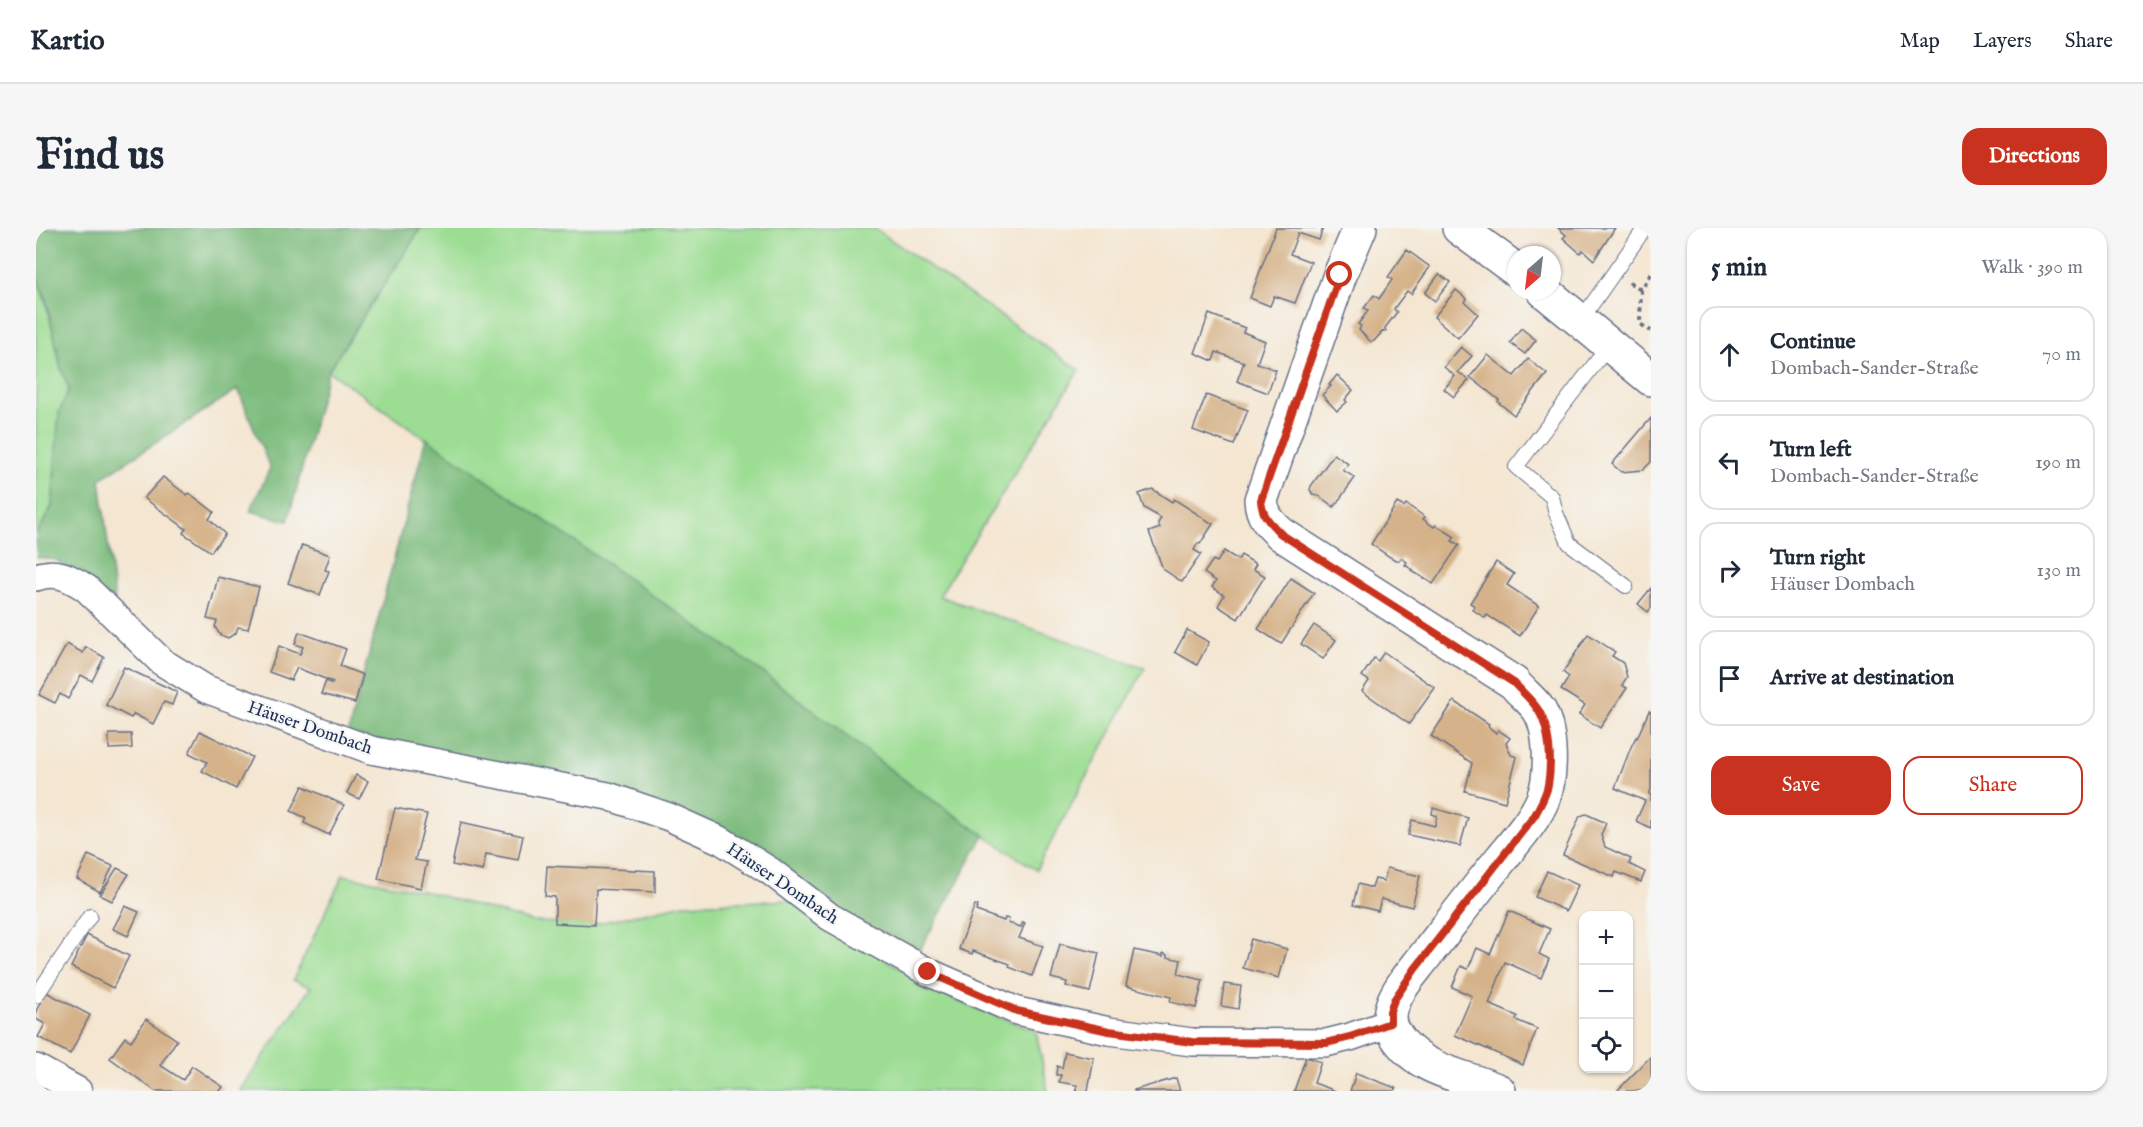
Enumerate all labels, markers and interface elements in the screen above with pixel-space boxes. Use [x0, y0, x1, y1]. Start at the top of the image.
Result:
text: Kartio [30, 24, 105, 59]
text: Map [1900, 28, 1940, 55]
text: Layers [1973, 28, 2032, 55]
text: Share [2065, 28, 2113, 55]
button: Directions [1962, 128, 2107, 185]
text: Find us [36, 130, 164, 183]
north arrow [1507, 246, 1561, 300]
text: 5 min [1711, 251, 1767, 284]
text: Walk · 390 m [1981, 255, 2083, 280]
route start [1326, 261, 1352, 287]
text: Continue [1770, 328, 1856, 356]
icon: ahead [1713, 338, 1746, 371]
text: 70 m [2042, 342, 2081, 367]
text: Dombach-Sander-Straße [1770, 356, 1979, 381]
text: Turn left [1770, 436, 1852, 464]
icon: left [1713, 446, 1746, 479]
text: 190 m [2035, 450, 2081, 475]
text: Dombach-Sander-Straße [1770, 464, 1979, 489]
text: Turn right [1770, 544, 1865, 572]
icon: right [1713, 554, 1746, 587]
text: 130 m [2036, 558, 2081, 583]
text: Häuser Dombach [1770, 572, 1915, 597]
icon: arrive [1713, 662, 1746, 695]
text: Arrive at destination [1770, 664, 1954, 692]
street label: Häuser Dombach [244, 696, 375, 761]
button: Save [1711, 756, 1891, 815]
button: Share [1903, 756, 2083, 815]
street label: Häuser Dombach [722, 838, 843, 930]
map controls [1579, 911, 1633, 1073]
button: + [1579, 911, 1633, 965]
route end [914, 958, 940, 984]
button: − [1579, 965, 1633, 1019]
button: locate [1579, 1019, 1633, 1073]

